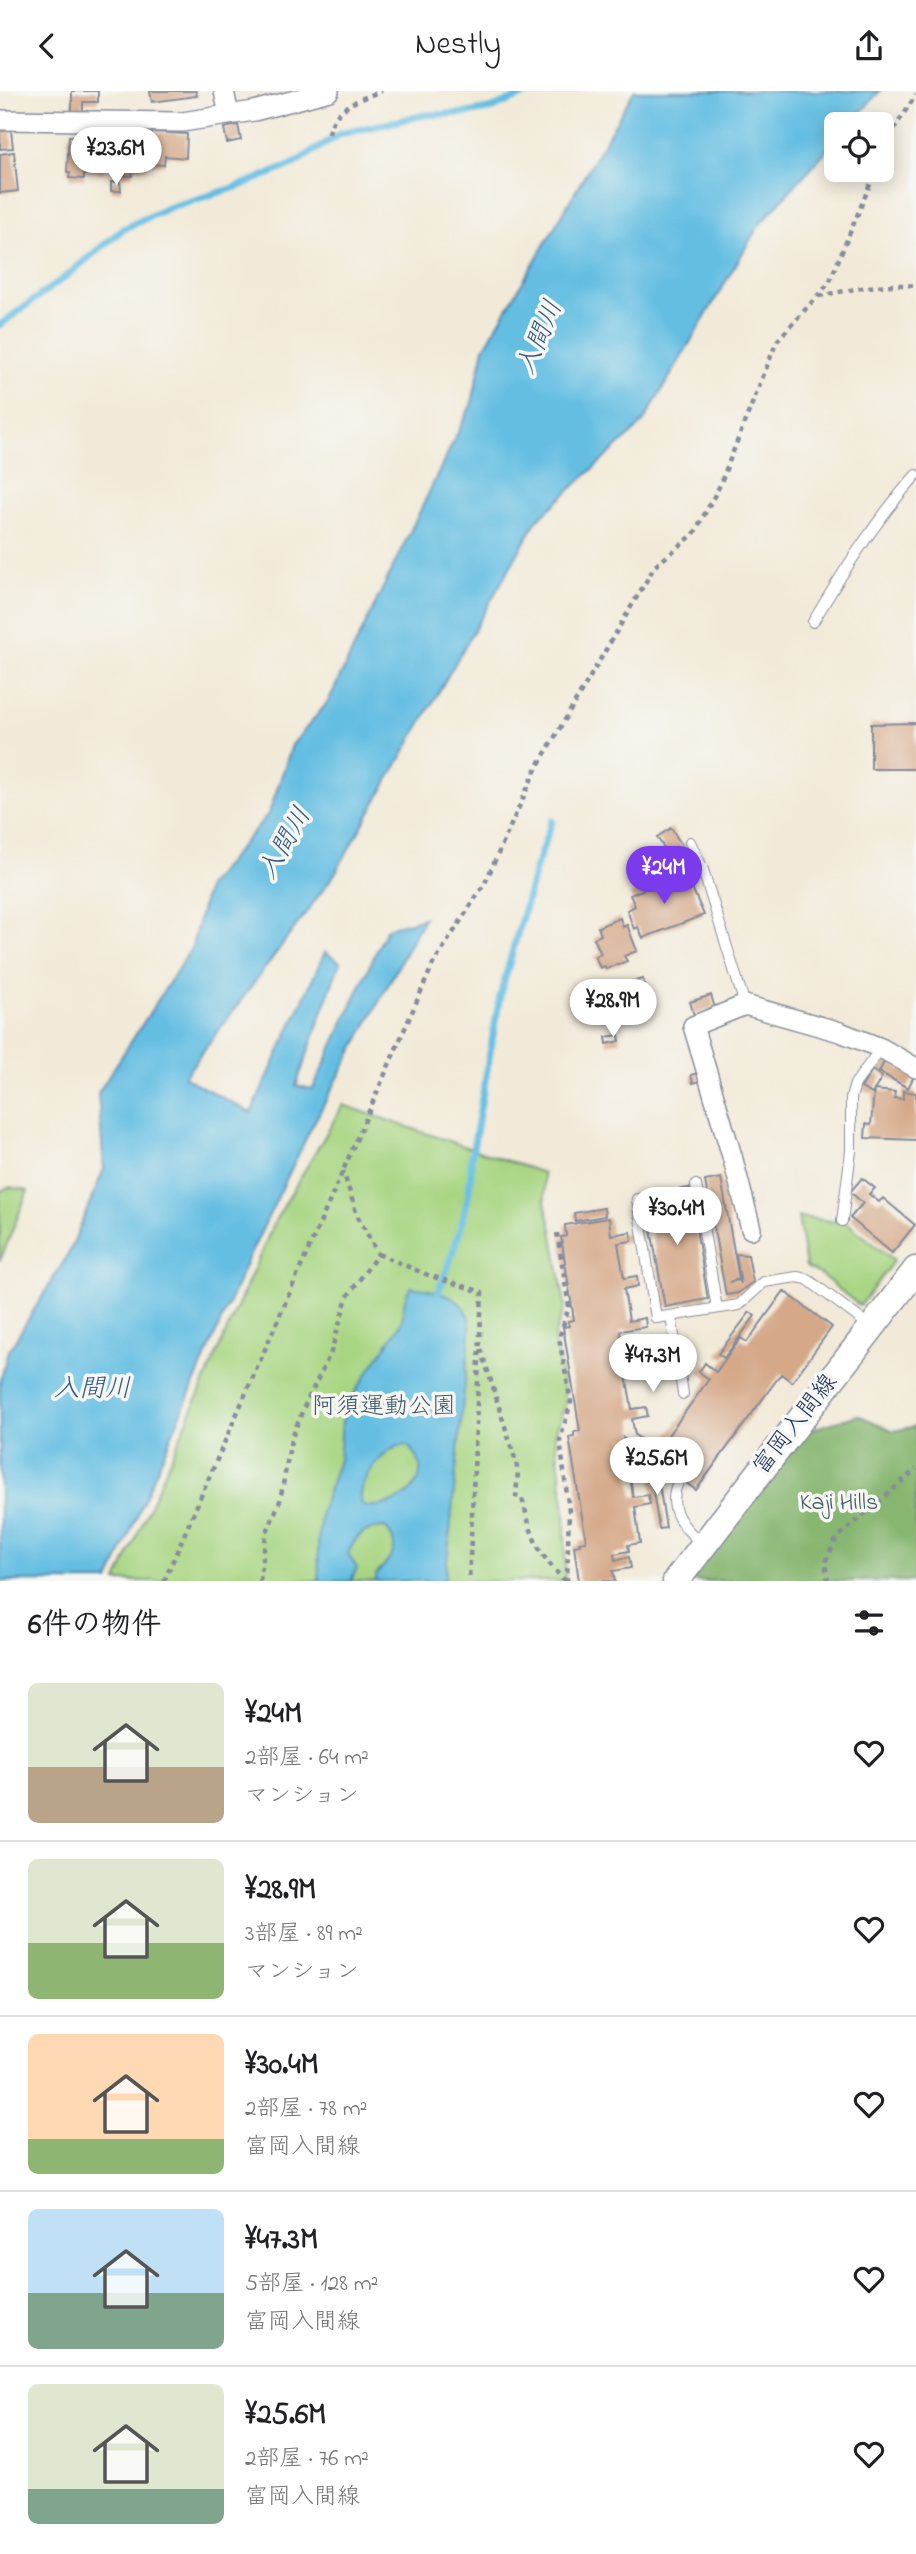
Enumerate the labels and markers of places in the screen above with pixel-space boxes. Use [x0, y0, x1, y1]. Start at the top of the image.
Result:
pin: ¥23.6M [59, 127, 173, 187]
pin: ¥24M [623, 847, 705, 906]
pin: ¥28.9M [556, 979, 670, 1039]
pin: ¥30.4M [620, 1187, 734, 1247]
pin: ¥47.3M [596, 1335, 710, 1394]
pin: ¥25.6M [600, 1437, 714, 1497]

